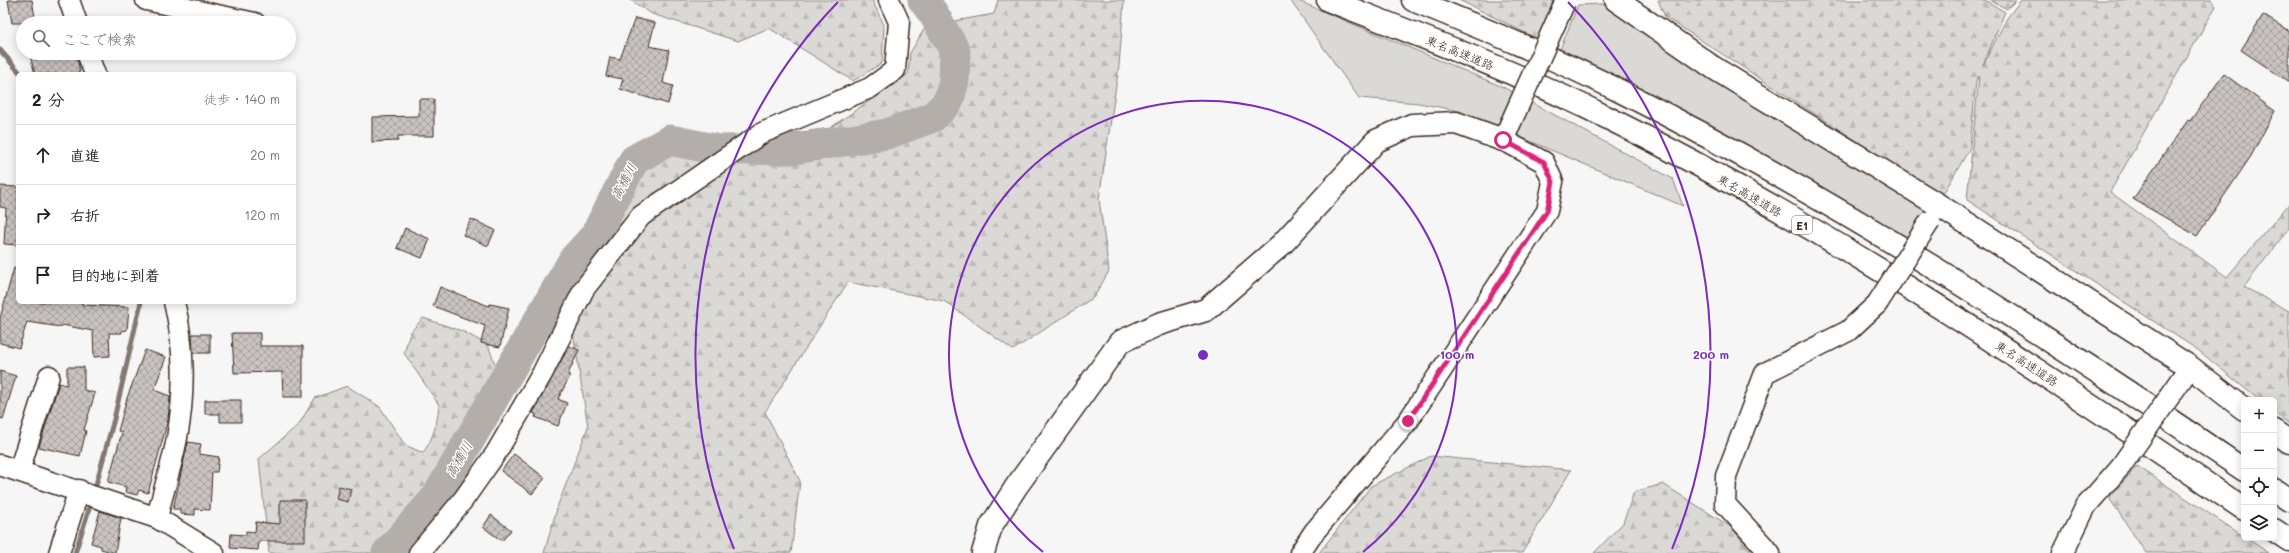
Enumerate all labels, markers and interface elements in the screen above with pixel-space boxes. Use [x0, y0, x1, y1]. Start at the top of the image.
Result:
search box [16, 16, 296, 60]
icon: search [30, 27, 52, 49]
text: ここで検索 [62, 29, 137, 49]
street label: 東名高速道路 [1424, 31, 1496, 73]
text: 2 分 [32, 88, 65, 110]
text: 徒歩 · 140 m [204, 90, 280, 107]
route start [1494, 131, 1512, 149]
icon: ahead [32, 144, 54, 166]
text: 直進 [70, 145, 100, 165]
text: 20 m [250, 146, 280, 163]
water label: 高橋川 [606, 160, 640, 202]
street label: 東名高速道路 [1715, 170, 1785, 220]
icon: right [32, 204, 54, 226]
text: 右折 [70, 205, 100, 225]
text: 120 m [244, 206, 280, 223]
road number: E1 [1792, 216, 1812, 234]
icon: arrive [32, 264, 54, 286]
text: 目的地に到着 [70, 265, 160, 285]
street label: 東名高速道路 [1992, 337, 2062, 389]
text: 100 m [1440, 346, 1474, 362]
text: 200 m [1693, 346, 1729, 362]
centre of rings [1196, 348, 1210, 362]
map controls [2241, 397, 2277, 541]
button: + [2241, 397, 2277, 433]
route end [1399, 412, 1417, 430]
button: − [2241, 433, 2277, 469]
water label: 高橋川 [441, 438, 475, 480]
button: locate [2241, 469, 2277, 505]
button: layers [2241, 505, 2277, 541]

